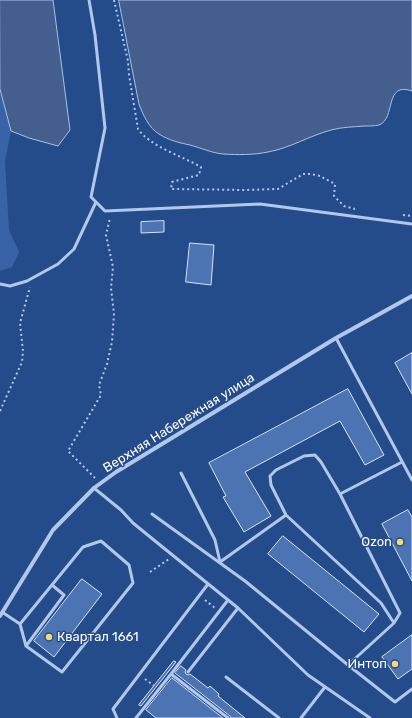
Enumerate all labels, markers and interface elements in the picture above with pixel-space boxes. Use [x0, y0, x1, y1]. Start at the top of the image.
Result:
street label: Верхняя Набережная улица [100, 370, 258, 476]
place label: Ozon [361, 534, 392, 550]
marker: Ozon [395, 537, 405, 547]
place label: Квартал 1661 [57, 629, 139, 645]
marker: Квартал 1661 [44, 632, 54, 642]
place label: Интоп [348, 656, 387, 672]
marker: Интоп [390, 659, 400, 669]

